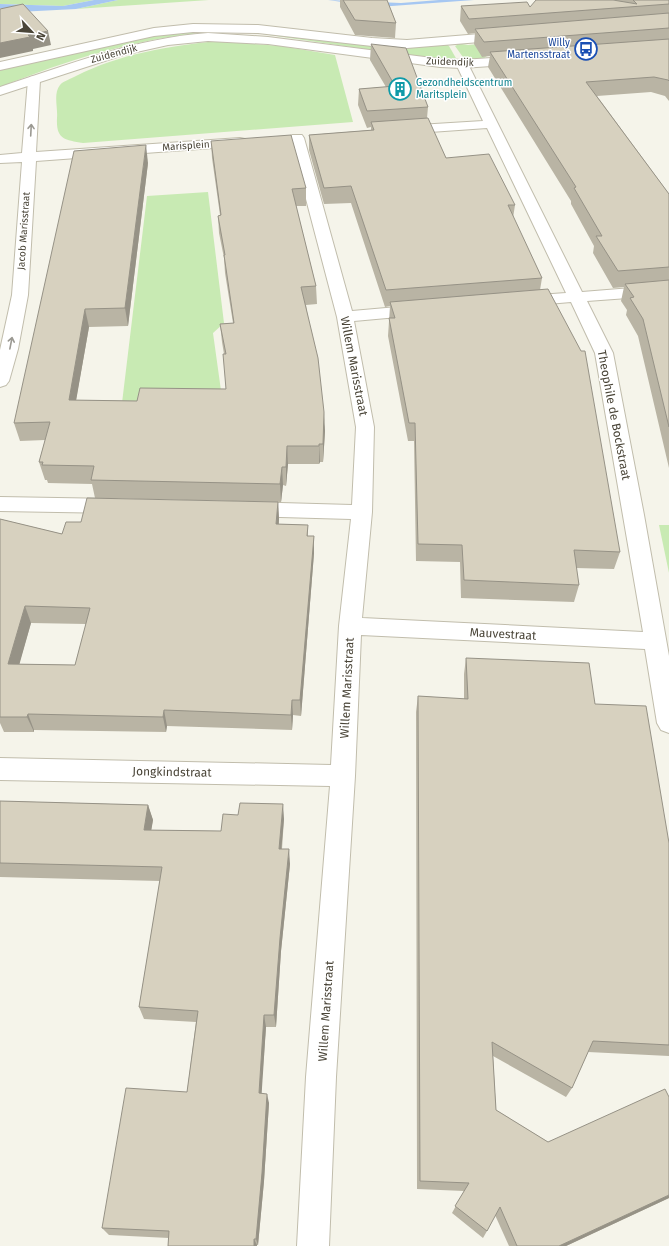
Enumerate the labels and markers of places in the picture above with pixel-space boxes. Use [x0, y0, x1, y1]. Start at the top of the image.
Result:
bus stop icon: Willy Martensstraat [573, 36, 599, 62]
place label: Willy Martensstraat [507, 37, 570, 61]
building icon: Gezondheidscentrum Maritsplein [387, 76, 413, 102]
place label: Gezondheidscentrum Maritsplein [416, 77, 512, 101]

